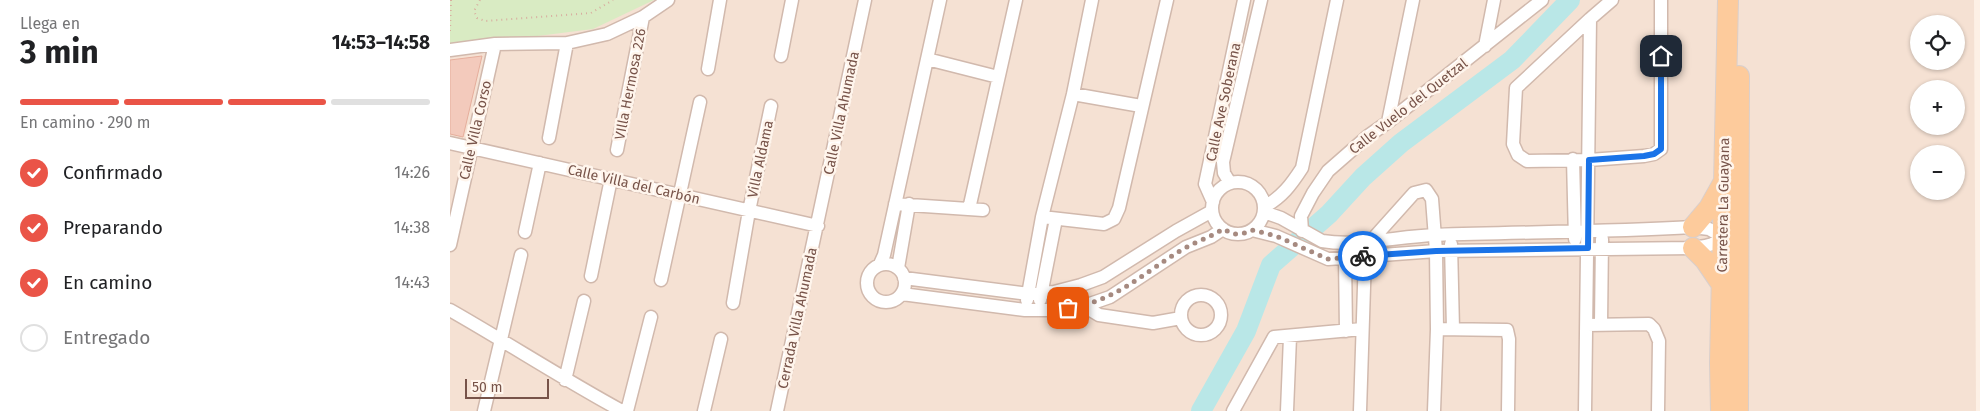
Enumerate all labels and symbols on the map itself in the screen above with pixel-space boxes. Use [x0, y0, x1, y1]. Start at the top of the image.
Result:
street label: VIlla Hermosa 226 [611, 27, 650, 141]
pin [1640, 35, 1682, 77]
street label: Calle Ave Soberana [1203, 41, 1244, 163]
street label: Calle Villa Ahumada [820, 50, 863, 176]
street label: Calle Vuelo del Quetzal [1346, 55, 1471, 158]
street label: Calle Villa Corso [456, 79, 495, 181]
street label: Villa Aldama [744, 119, 777, 199]
street label: Carretera La Guayana [1714, 138, 1733, 272]
street label: Calle Villa del Carbón [566, 161, 702, 208]
courier [1338, 231, 1388, 281]
street label: Cerrada Villa Ahumada [774, 246, 821, 390]
pin [1047, 287, 1089, 329]
scale bar [465, 376, 549, 399]

